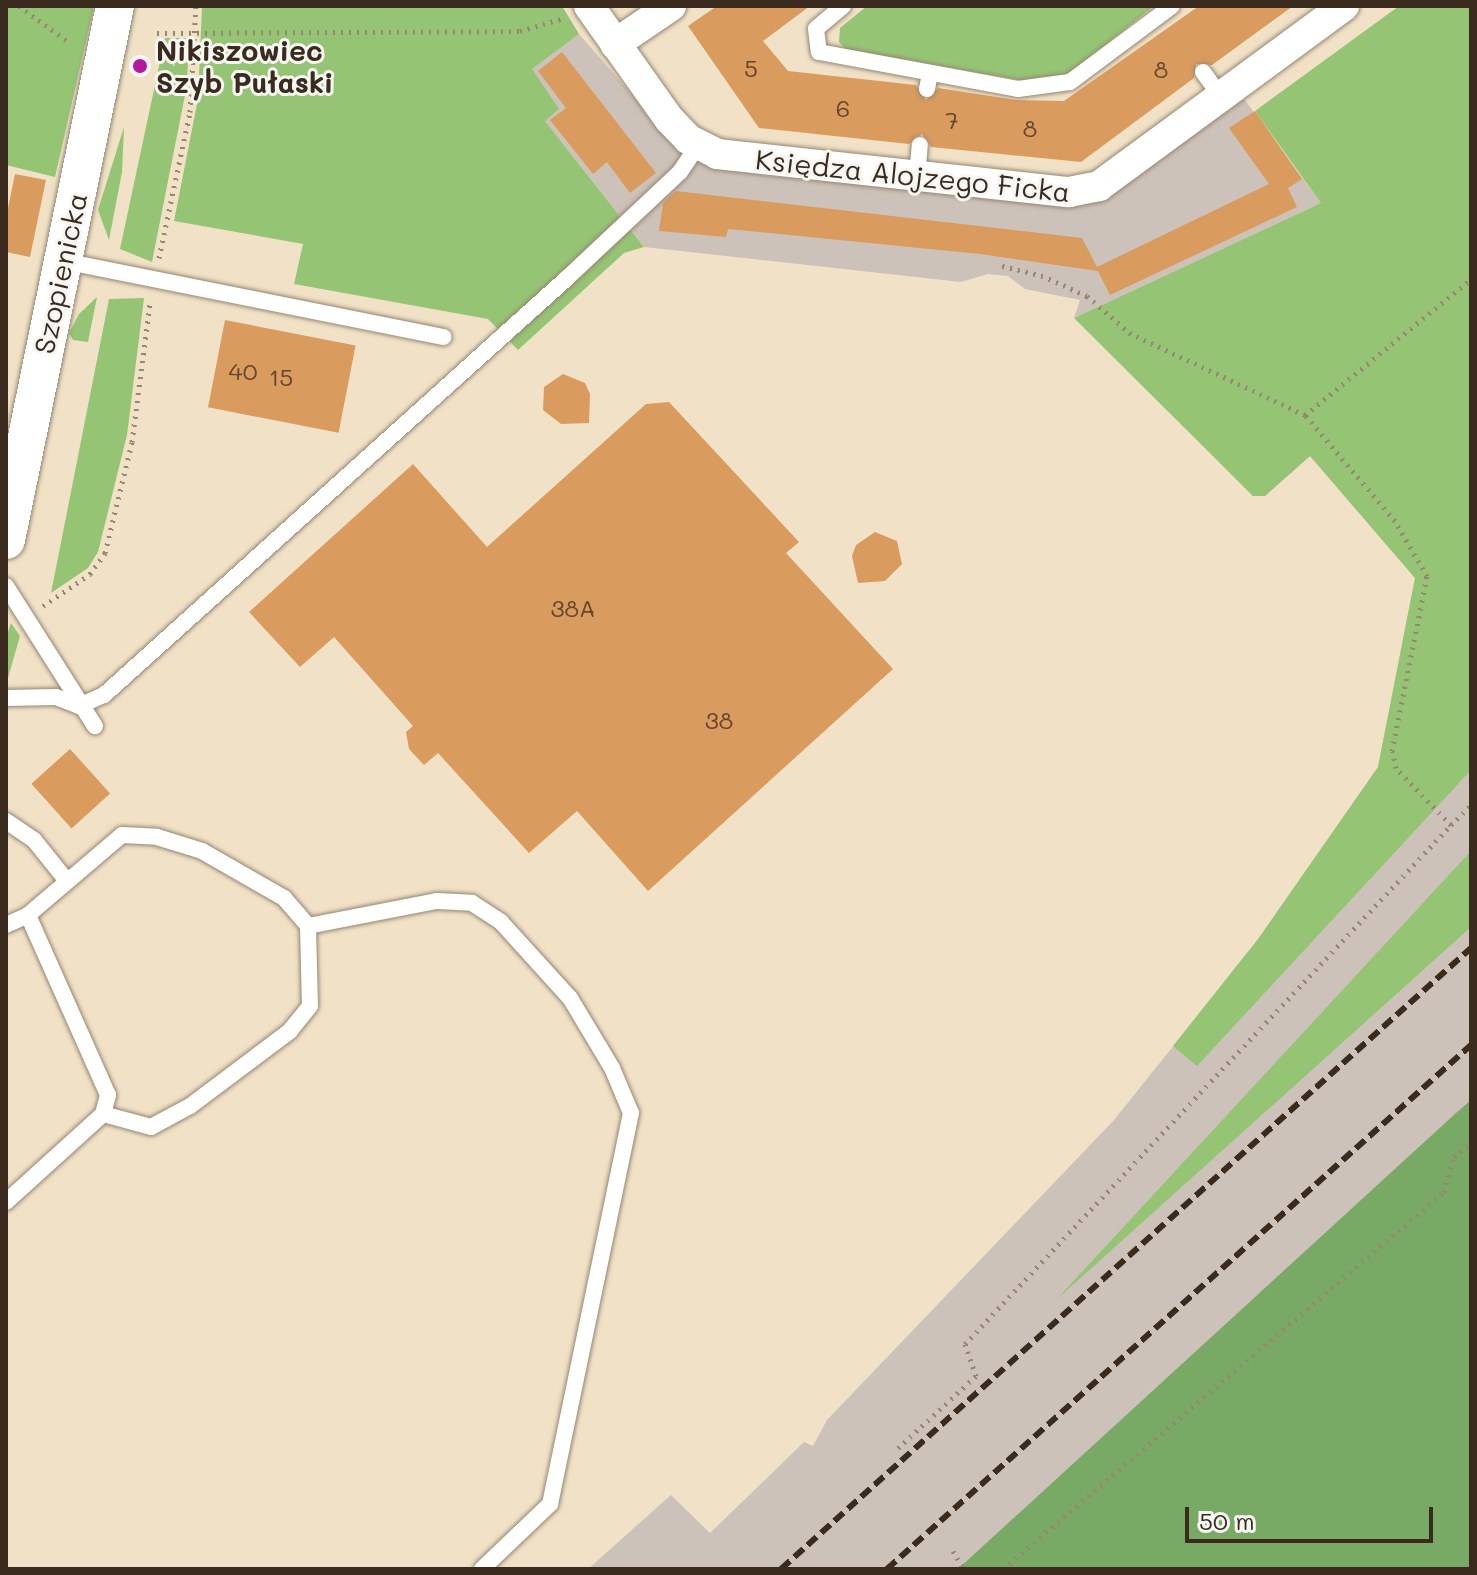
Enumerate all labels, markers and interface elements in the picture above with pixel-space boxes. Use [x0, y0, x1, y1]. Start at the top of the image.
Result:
place label: Nikiszowiec Szyb Pułaski [156, 33, 333, 99]
house number: 5 [744, 54, 758, 82]
house number: 8 [1154, 55, 1168, 83]
marker: Nikiszowiec Szyb Pułaski [131, 57, 149, 75]
house number: 6 [836, 94, 850, 122]
house number: 7 [945, 106, 959, 134]
house number: 8 [1023, 114, 1037, 142]
street label: Księdza Alojzego Ficka [754, 142, 1072, 208]
street label: Szopienicka [27, 189, 93, 357]
house number: 40 [229, 357, 257, 385]
house number: 15 [269, 363, 293, 391]
house number: 38A [550, 594, 596, 622]
house number: 38 [705, 706, 733, 734]
scale bar [1189, 1491, 1437, 1541]
text: 50 m [1199, 1505, 1255, 1536]

